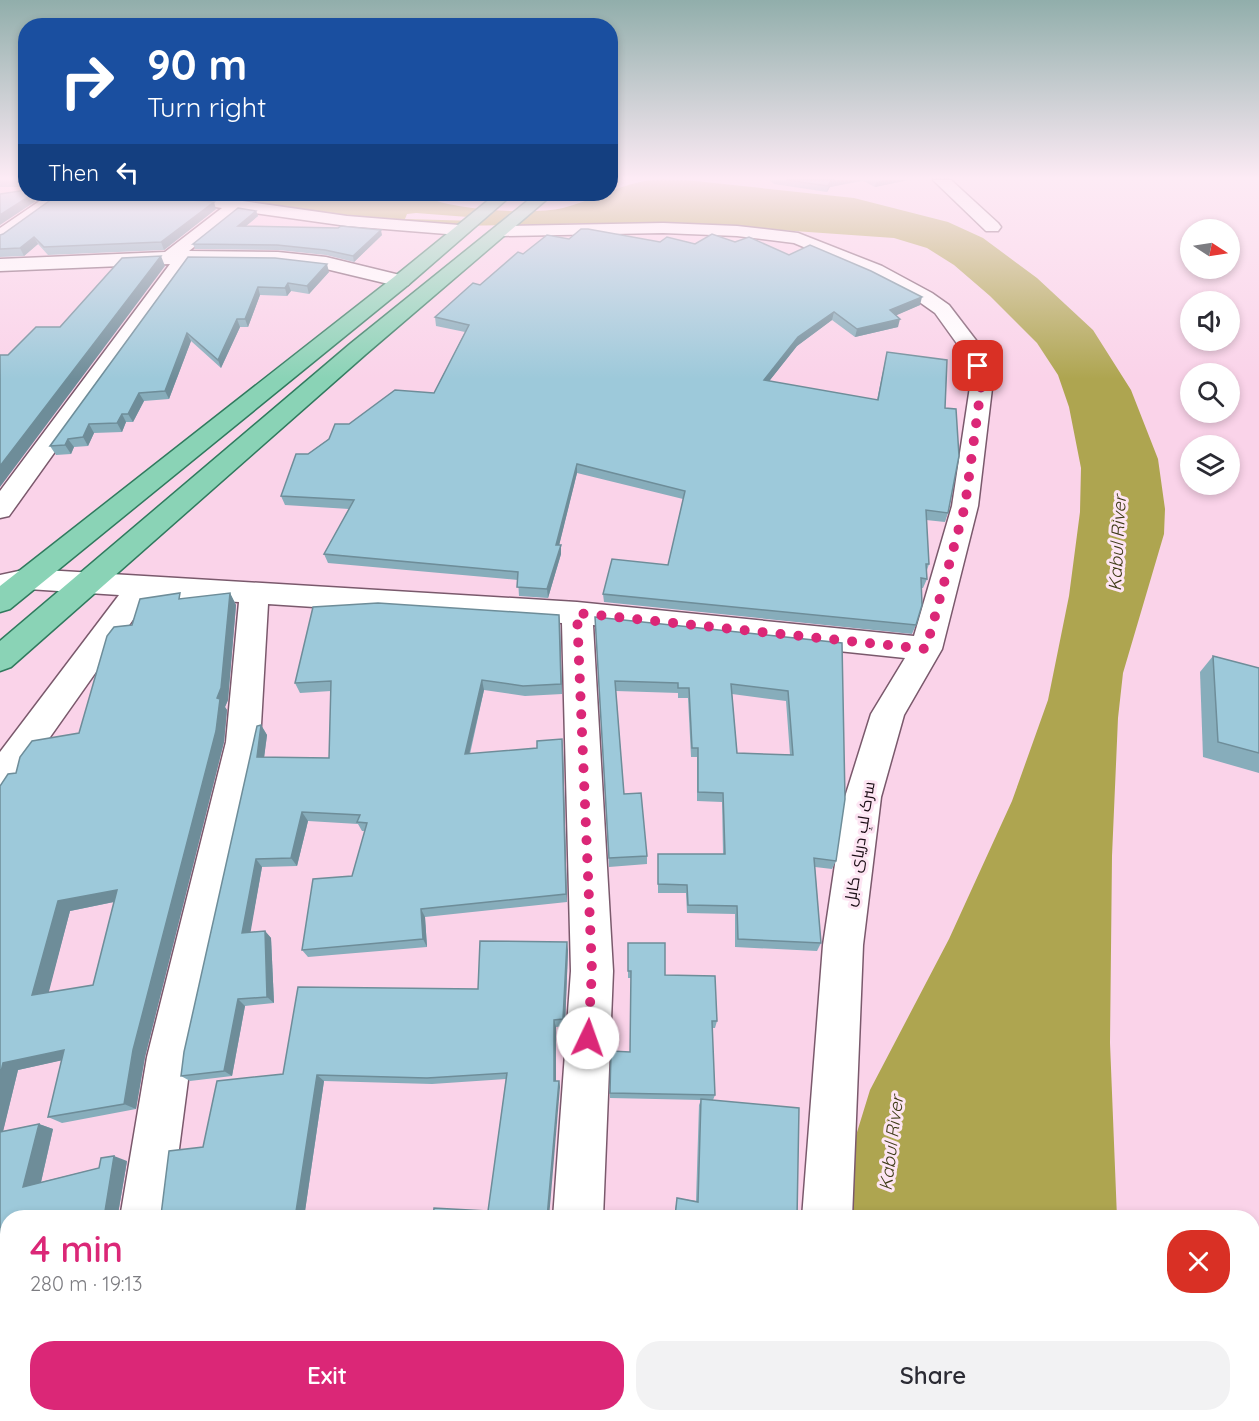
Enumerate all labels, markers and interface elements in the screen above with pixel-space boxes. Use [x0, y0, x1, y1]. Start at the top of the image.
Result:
text: 90 m [147, 38, 247, 91]
icon: right [48, 42, 126, 120]
text: Turn right [147, 90, 266, 124]
icon: left [111, 156, 144, 189]
text: Then [48, 159, 99, 187]
north arrow [1180, 219, 1240, 279]
map controls [1180, 219, 1240, 495]
button: sound [1180, 291, 1240, 351]
pin [952, 340, 1003, 391]
icon: arrive [961, 349, 994, 382]
button: search [1180, 363, 1240, 423]
button: layers [1180, 435, 1240, 495]
water label: Kabul River [1103, 493, 1131, 591]
street label: سرک لبِ دریای کابل [839, 780, 880, 908]
position arrow [556, 1006, 620, 1070]
water label: Kabul River [874, 1092, 908, 1192]
text: 4 min [30, 1226, 123, 1271]
button: close [1167, 1230, 1230, 1293]
text: 280 m · 19:13 [30, 1271, 142, 1296]
button: Exit [30, 1341, 624, 1410]
button: Share [636, 1341, 1230, 1410]

